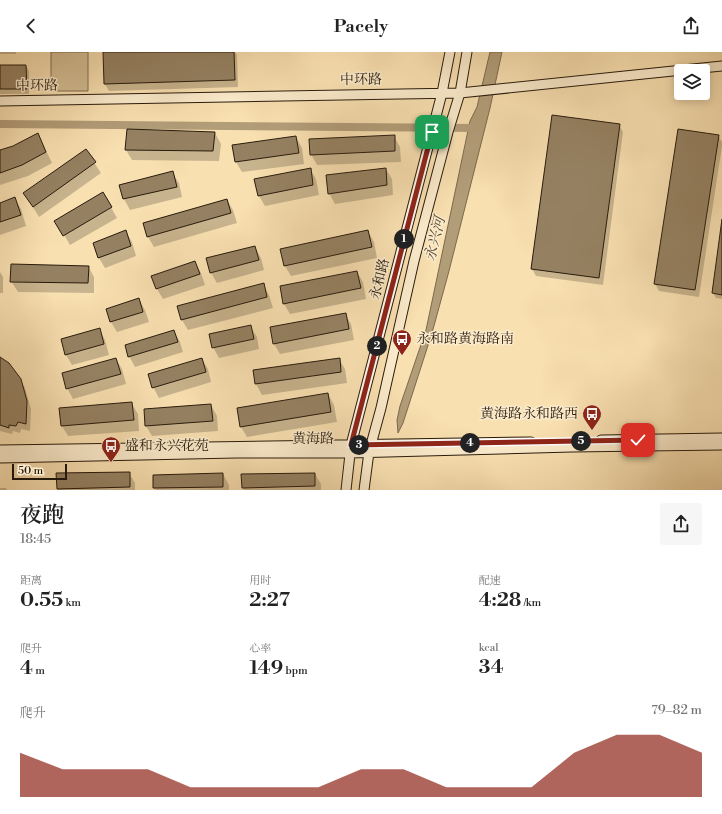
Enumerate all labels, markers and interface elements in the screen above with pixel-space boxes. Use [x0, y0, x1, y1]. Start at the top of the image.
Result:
icon: back [20, 15, 42, 37]
text: Pacely [334, 15, 388, 38]
icon: share [680, 15, 702, 37]
map controls [674, 64, 710, 100]
button: layers [674, 64, 710, 100]
street label: 中环路 [340, 71, 382, 89]
street label: 中环路 [16, 77, 58, 95]
pin [415, 115, 449, 149]
icon: arrive [421, 121, 443, 143]
water label: 永兴河 [420, 212, 450, 263]
pin: 1 [394, 229, 414, 249]
text: 1 [401, 232, 407, 246]
street label: 永和路 [366, 256, 394, 302]
bus stop icon: 永和路黄海路南 [391, 328, 413, 356]
place label: 永和路黄海路南 [416, 330, 514, 348]
pin: 2 [367, 336, 387, 356]
text: 2 [374, 339, 380, 353]
bus stop icon: 黄海路永和路西 [581, 403, 603, 431]
place label: 黄海路永和路西 [480, 405, 578, 423]
pin [621, 423, 655, 457]
icon: check [627, 429, 649, 451]
street label: 黄海路 [292, 430, 334, 448]
pin: 5 [571, 431, 591, 451]
pin: 4 [460, 433, 480, 453]
text: 5 [578, 434, 584, 448]
bus stop icon: 盛和永兴花苑 [100, 435, 122, 463]
pin: 3 [349, 435, 369, 455]
text: 4 [466, 436, 474, 450]
place label: 盛和永兴花苑 [125, 437, 209, 455]
text: 3 [356, 438, 362, 452]
scale bar [12, 462, 67, 481]
text: 50 m [18, 464, 43, 478]
text: 夜跑 [20, 502, 64, 529]
button: share [660, 503, 702, 545]
text: 18:45 [20, 531, 51, 547]
text: 距离 [20, 574, 42, 588]
text: 用时 [249, 574, 271, 588]
text: 配速 [479, 574, 501, 588]
text: 0.55 [20, 588, 63, 613]
text: 2:27 [249, 588, 290, 613]
text: 4:28 [479, 588, 521, 613]
text: km [63, 596, 81, 610]
text: /km [521, 596, 541, 610]
text: kcal [479, 641, 499, 655]
text: 爬升 [20, 642, 42, 656]
text: 心率 [249, 642, 271, 656]
text: 34 [479, 655, 504, 680]
text: 4 [20, 656, 33, 681]
text: 149 [249, 656, 283, 681]
text: m [33, 664, 45, 678]
text: bpm [283, 664, 308, 678]
text: 79–82 m [651, 702, 702, 718]
text: 爬升 [20, 705, 46, 721]

